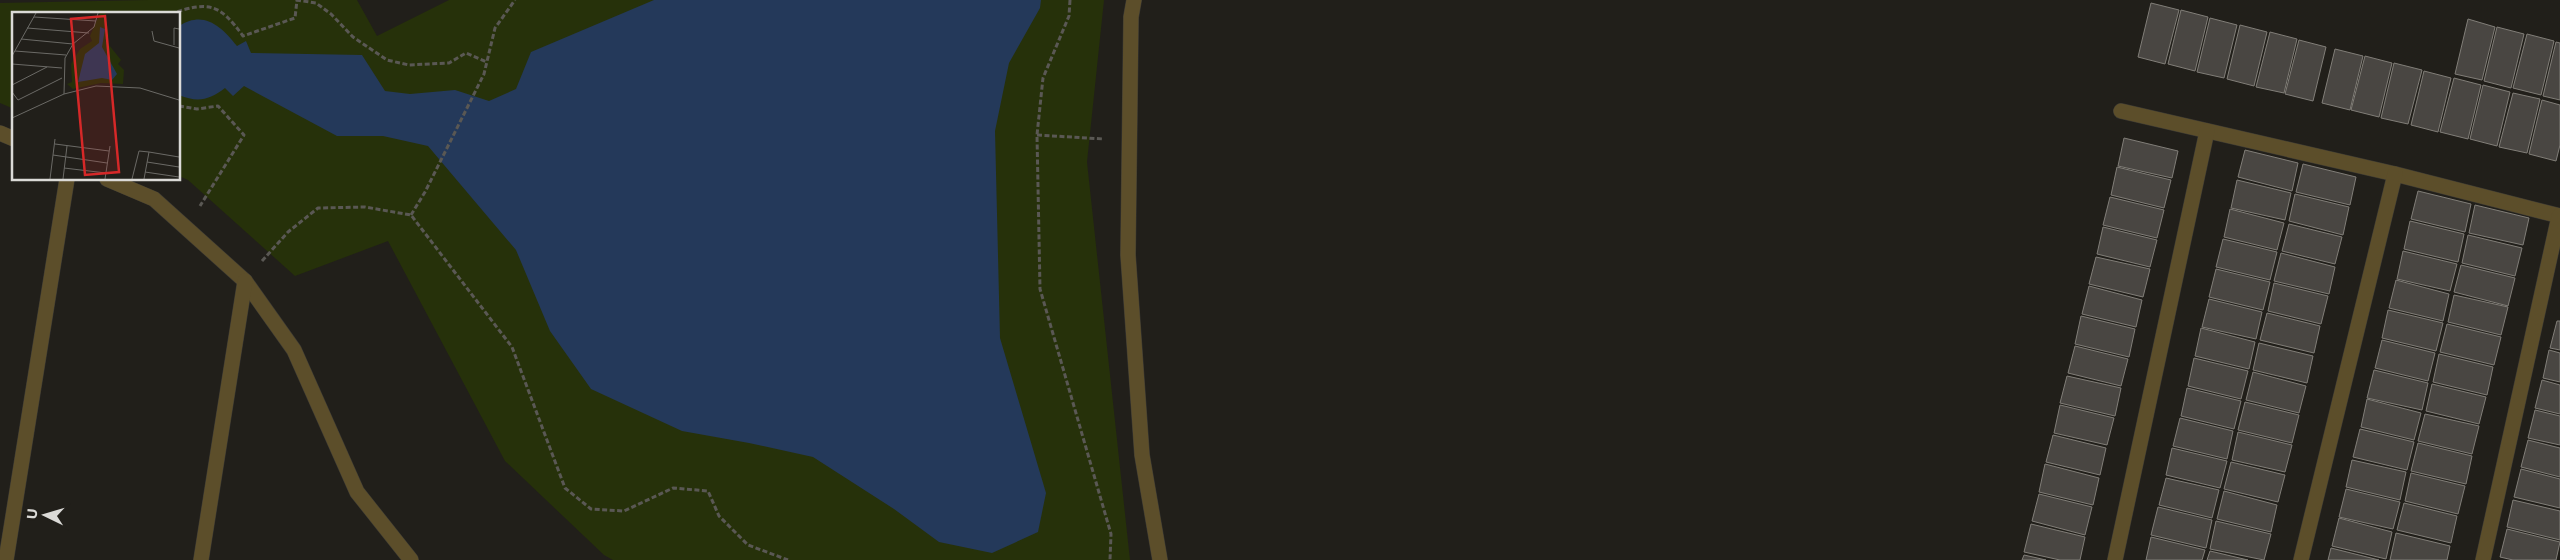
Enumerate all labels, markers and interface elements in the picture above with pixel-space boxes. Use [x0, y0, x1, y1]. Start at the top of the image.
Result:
inset map [12, 12, 180, 180]
north arrow [20, 490, 70, 540]
text: U [23, 508, 41, 520]

